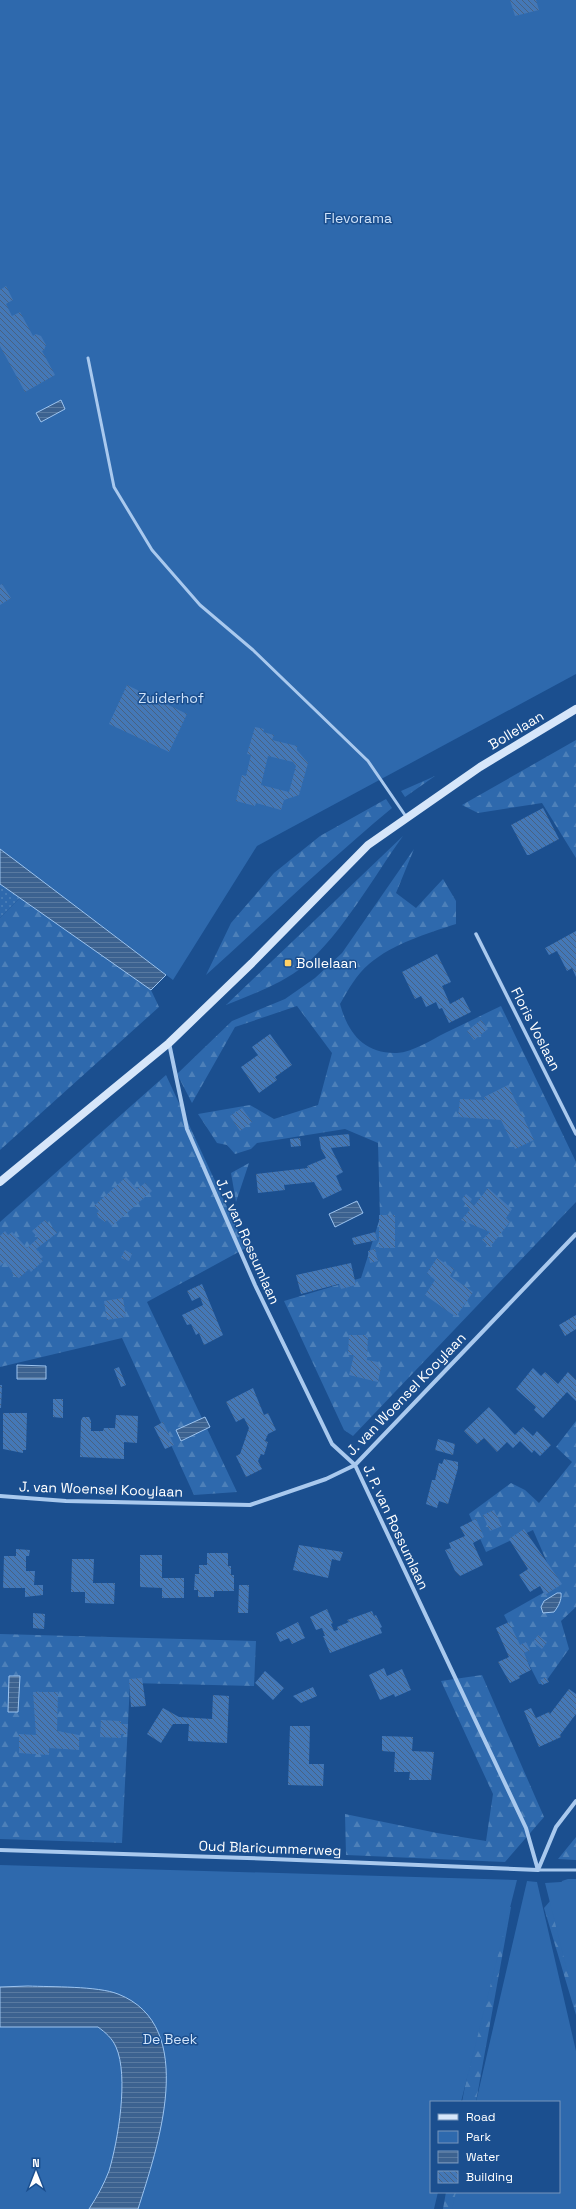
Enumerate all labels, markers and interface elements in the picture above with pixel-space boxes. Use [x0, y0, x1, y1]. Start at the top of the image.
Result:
park label: Flevorama [324, 209, 392, 227]
park label: Zuiderhof [138, 689, 204, 707]
street label: Bollelaan [485, 707, 547, 753]
place label: Bollelaan [296, 954, 357, 972]
marker: Bollelaan [283, 958, 293, 968]
street label: Floris Voslaan [507, 984, 565, 1074]
street label: J. P. van Rossumlaan [212, 1175, 284, 1307]
street label: J. van Woensel Kooylaan [342, 1329, 470, 1459]
street label: J. P. van Rossumlaan [359, 1461, 433, 1593]
street label: J. van Woensel Kooylaan [19, 1477, 183, 1501]
street label: Oud Blaricummerweg [198, 1837, 342, 1859]
park label: De Beek [143, 2030, 198, 2048]
legend [430, 2101, 560, 2193]
text: Road [466, 2109, 495, 2125]
text: Park [466, 2129, 491, 2145]
text: Water [466, 2149, 500, 2165]
north arrow [16, 2153, 56, 2193]
text: N [32, 2156, 40, 2170]
text: Building [466, 2169, 513, 2185]

